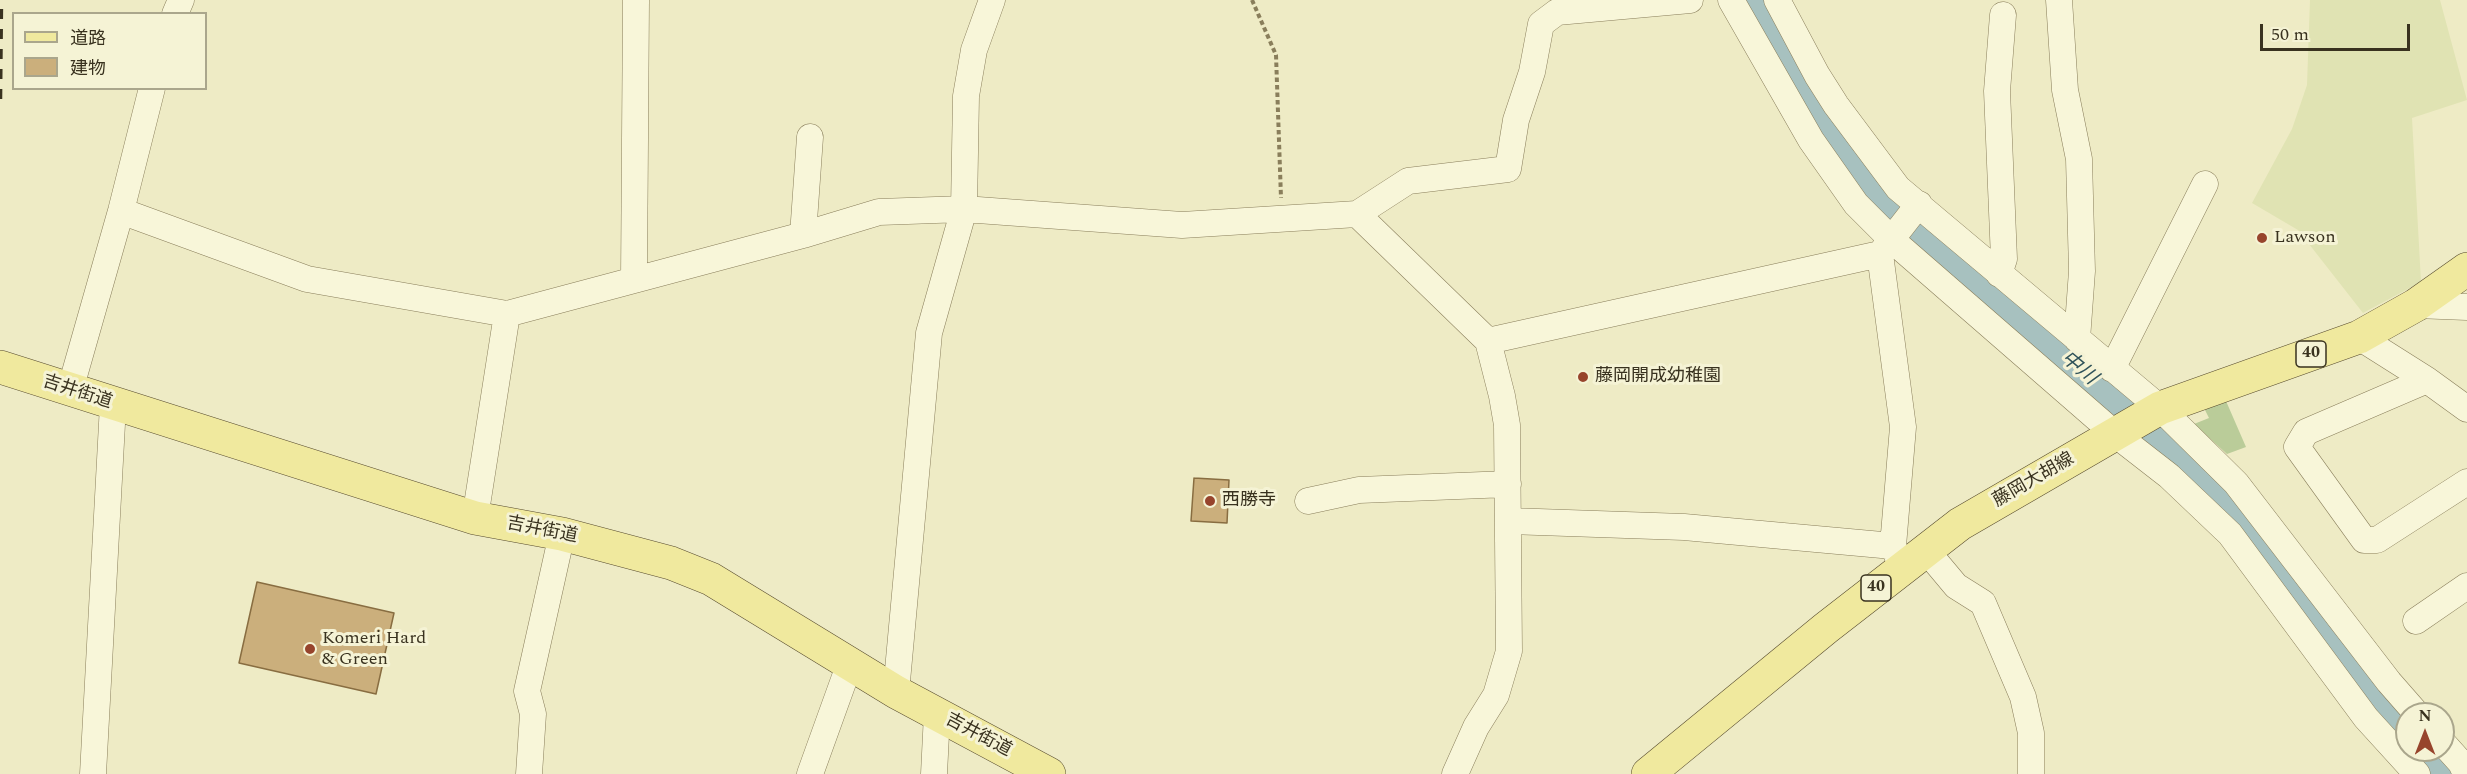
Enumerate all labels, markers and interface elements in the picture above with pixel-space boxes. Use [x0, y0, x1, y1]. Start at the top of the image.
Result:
legend [12, 12, 207, 90]
scale bar [2263, 12, 2413, 50]
text: 50 m [2271, 21, 2309, 48]
text: 道路 [70, 25, 106, 52]
text: 建物 [70, 55, 106, 82]
place label: Lawson [2274, 227, 2336, 249]
marker: Lawson [2255, 231, 2269, 245]
road number: 40 [2296, 341, 2326, 367]
water label: 中川 [2055, 347, 2101, 391]
place label: 藤岡開成幼稚園 [1595, 366, 1721, 388]
marker: 藤岡開成幼稚園 [1576, 370, 1590, 384]
street label: 吉井街道 [39, 372, 115, 414]
street label: 藤岡大胡線 [1990, 449, 2078, 513]
place label: 西勝寺 [1222, 490, 1276, 512]
marker: 西勝寺 [1203, 494, 1217, 508]
street label: 吉井街道 [505, 514, 579, 548]
road number: 40 [1861, 575, 1891, 601]
place label: Komeri Hard & Green [322, 628, 426, 670]
marker: Komeri Hard & Green [303, 642, 317, 656]
north arrow [2395, 702, 2455, 762]
text: N [2418, 704, 2432, 728]
street label: 吉井街道 [941, 710, 1015, 762]

